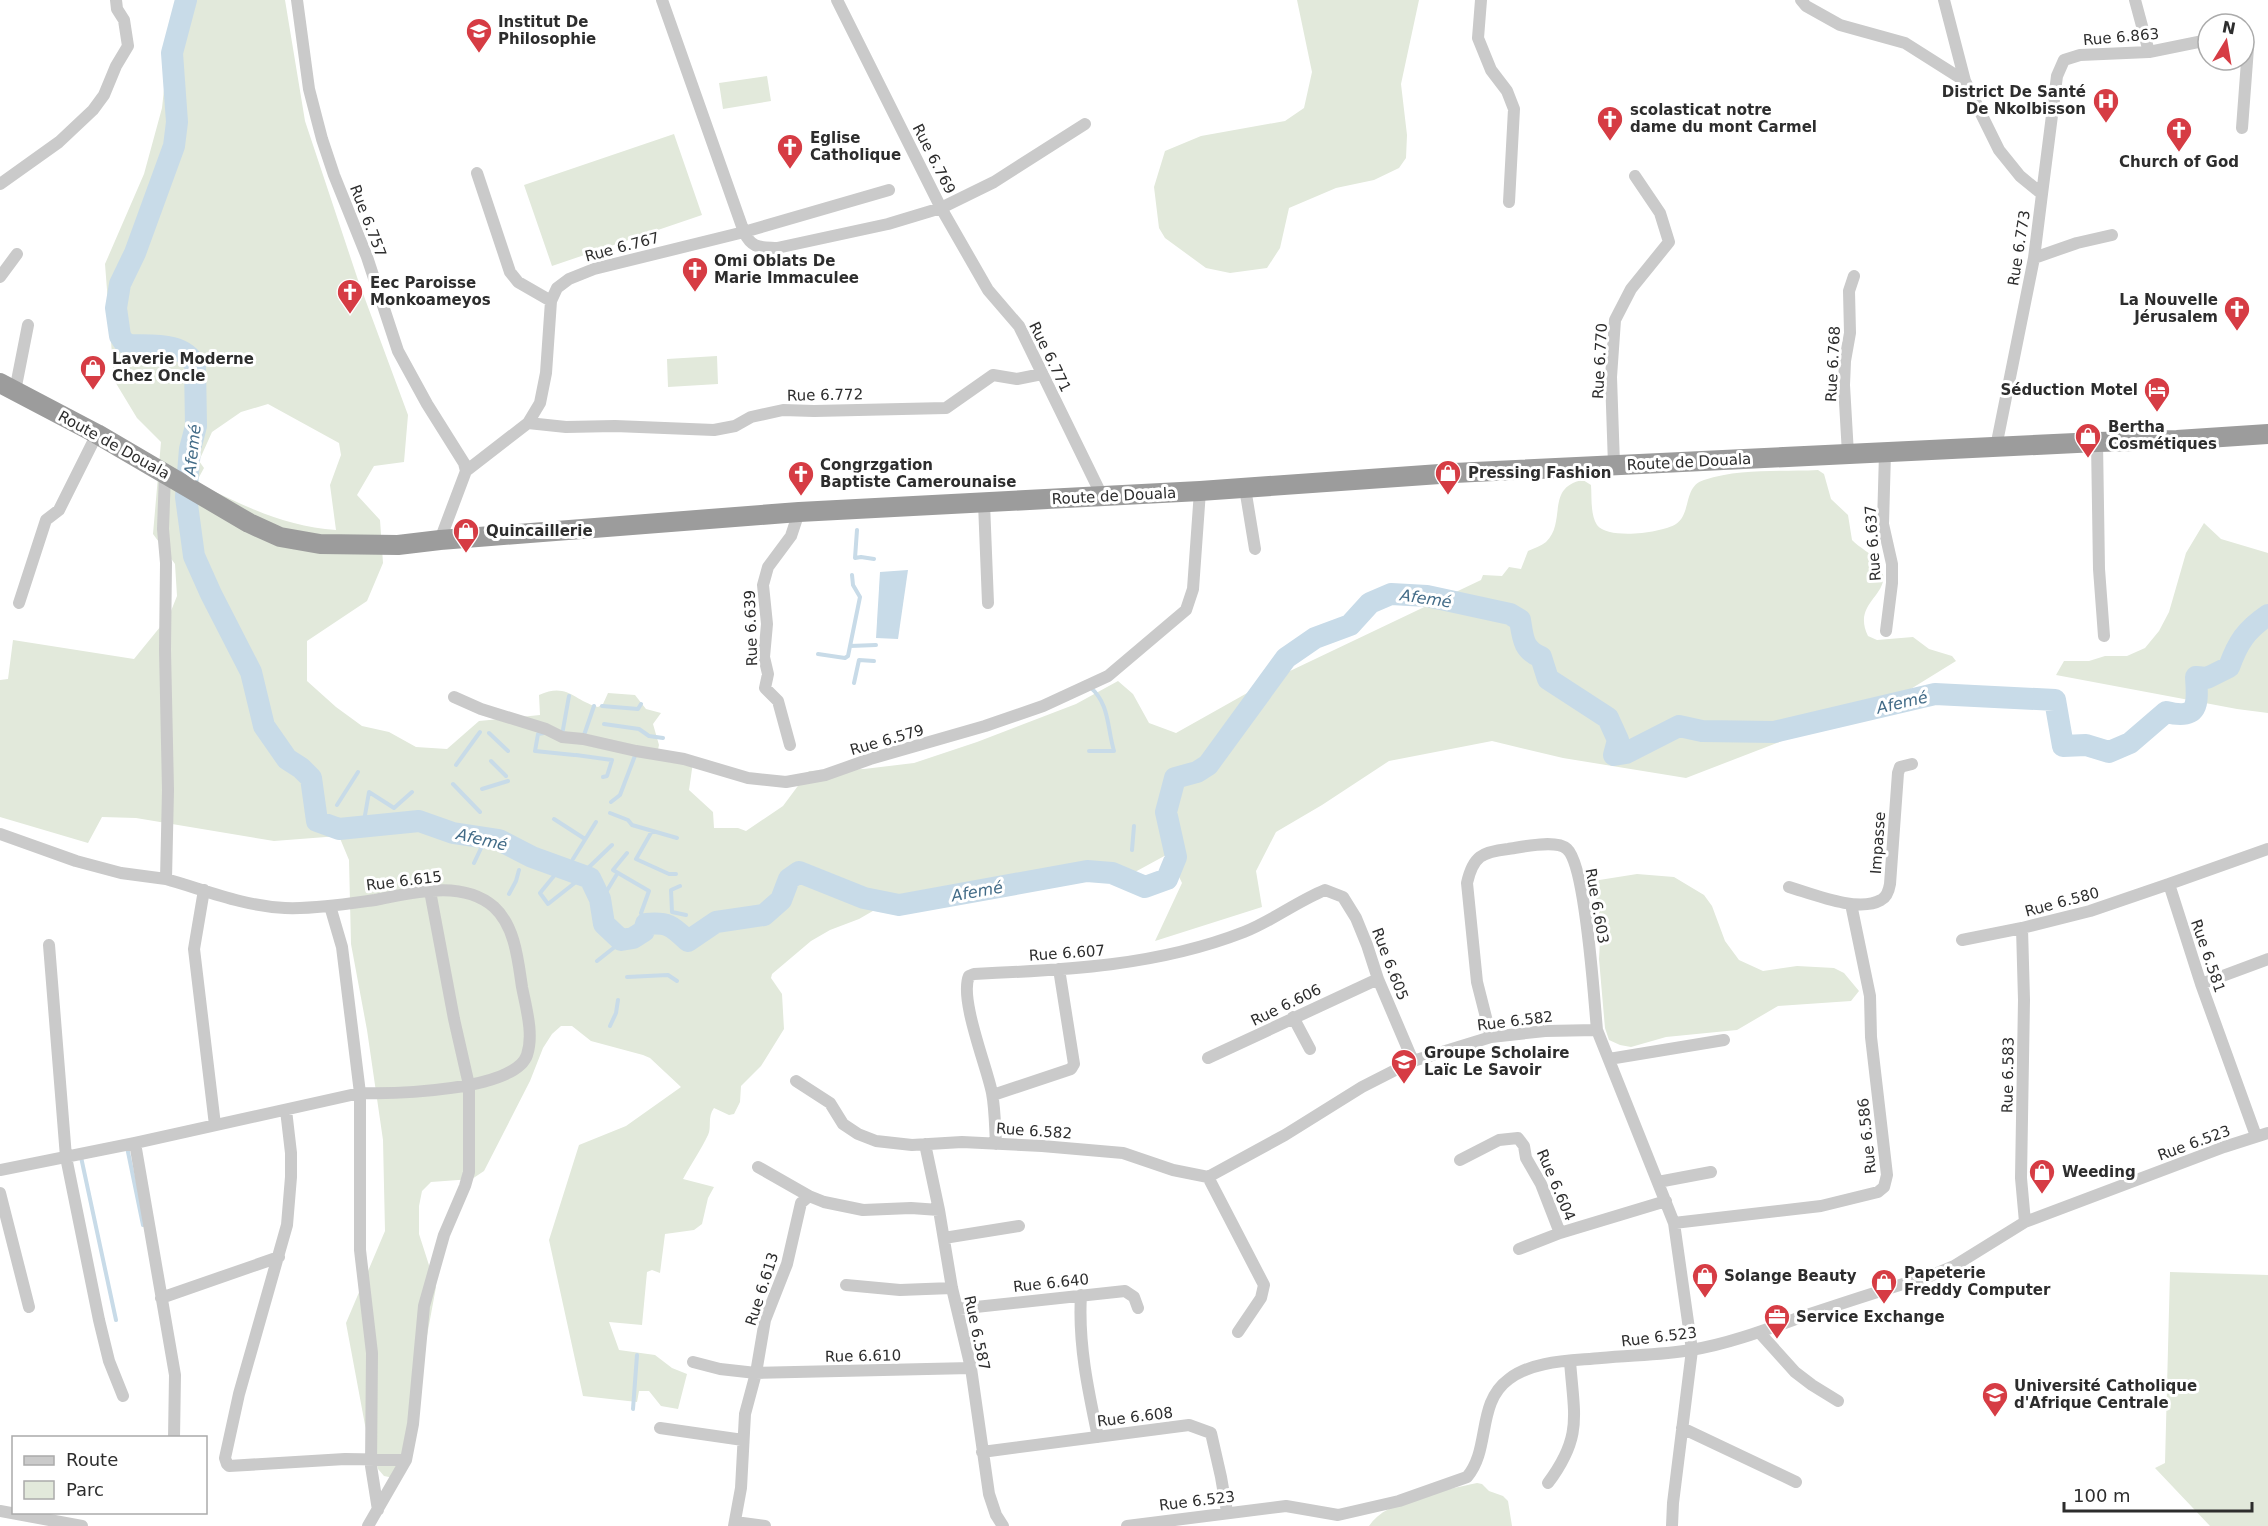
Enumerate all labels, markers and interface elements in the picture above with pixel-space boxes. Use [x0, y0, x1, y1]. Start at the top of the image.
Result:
north arrow [2196, 12, 2256, 72]
place label: Institut De Philosophie [498, 13, 596, 48]
school or university icon: Institut De Philosophie [464, 16, 494, 54]
text: N [2220, 17, 2237, 38]
street label: Rue 6.863 [2082, 25, 2160, 49]
place label: District De Santé De Nkolbisson [1942, 83, 2086, 118]
hospital icon: District De Santé De Nkolbisson [2091, 86, 2121, 124]
place label: scolasticat notre dame du mont Carmel [1630, 101, 1817, 136]
church icon: scolasticat notre dame du mont Carmel [1595, 104, 1625, 142]
church icon: Church of God [2164, 115, 2194, 153]
street label: Rue 6.769 [909, 121, 959, 197]
place label: Eglise Catholique [810, 129, 901, 164]
church icon: Eglise Catholique [775, 132, 805, 170]
place label: Church of God [2119, 153, 2239, 171]
street label: Rue 6.757 [346, 182, 390, 260]
street label: Rue 6.773 [2004, 209, 2034, 287]
street label: Rue 6.767 [583, 228, 661, 266]
place label: Omi Oblats De Marie Immaculee [714, 252, 859, 287]
church icon: Omi Oblats De Marie Immaculee [680, 255, 710, 293]
place label: Eec Paroisse Monkoameyos [370, 274, 491, 309]
church icon: Eec Paroisse Monkoameyos [335, 277, 365, 315]
place label: La Nouvelle Jérusalem [2119, 291, 2218, 326]
church icon: La Nouvelle Jérusalem [2222, 294, 2252, 332]
street label: Rue 6.771 [1025, 319, 1075, 395]
street label: Rue 6.770 [1589, 322, 1611, 400]
street label: Rue 6.768 [1822, 325, 1844, 403]
place label: Laverie Moderne Chez Oncle [112, 350, 254, 385]
shop icon: Laverie Moderne Chez Oncle [78, 353, 108, 391]
hotel icon: Séduction Motel [2142, 375, 2172, 413]
place label: Séduction Motel [2000, 381, 2138, 399]
street label: Rue 6.772 [787, 385, 863, 405]
street label: Route de Douala [55, 407, 173, 483]
place label: Bertha Cosmétiques [2108, 418, 2217, 453]
shop icon: Bertha Cosmétiques [2073, 421, 2103, 459]
water label: Afemé [180, 423, 205, 478]
street label: Route de Douala [1626, 450, 1752, 474]
place label: Congrzgation Baptiste Camerounaise [820, 456, 1016, 491]
shop icon: Pressing Fashion [1433, 458, 1463, 496]
church icon: Congrzgation Baptiste Camerounaise [786, 459, 816, 497]
place label: Pressing Fashion [1468, 464, 1611, 482]
street label: Route de Douala [1051, 484, 1177, 508]
street label: Rue 6.637 [1861, 504, 1885, 582]
shop icon: Quincaillerie [451, 516, 481, 554]
place label: Quincaillerie [486, 522, 593, 540]
water label: Afemé [1398, 585, 1453, 612]
street label: Rue 6.639 [741, 590, 761, 666]
water label: Afemé [1874, 687, 1930, 718]
street label: Rue 6.579 [848, 721, 926, 759]
street label: Impasse [1867, 811, 1889, 875]
water label: Afemé [454, 824, 509, 855]
street label: Rue 6.615 [365, 867, 443, 895]
street label: Rue 6.603 [1582, 867, 1612, 945]
water label: Afemé [949, 878, 1004, 906]
street label: Rue 6.580 [2023, 883, 2101, 921]
street label: Rue 6.581 [2187, 917, 2229, 995]
street label: Rue 6.605 [1368, 925, 1412, 1003]
street label: Rue 6.607 [1028, 941, 1106, 965]
street label: Rue 6.606 [1248, 980, 1324, 1030]
street label: Rue 6.582 [1476, 1007, 1554, 1035]
street label: Rue 6.583 [1998, 1037, 2018, 1113]
place label: Groupe Scholaire Laïc Le Savoir [1424, 1044, 1569, 1079]
school or university icon: Groupe Scholaire Laïc Le Savoir [1389, 1047, 1419, 1085]
street label: Rue 6.586 [1854, 1097, 1880, 1175]
street label: Rue 6.582 [995, 1119, 1073, 1143]
street label: Rue 6.523 [2155, 1122, 2233, 1164]
street label: Rue 6.604 [1533, 1146, 1579, 1224]
shop icon: Weeding [2027, 1157, 2057, 1195]
place label: Weeding [2062, 1163, 2136, 1181]
street label: Rue 6.613 [742, 1250, 782, 1328]
shop icon: Solange Beauty [1690, 1261, 1720, 1299]
place label: Papeterie Freddy Computer [1904, 1264, 2051, 1299]
place label: Solange Beauty [1724, 1267, 1857, 1285]
shop icon: Papeterie Freddy Computer [1869, 1267, 1899, 1305]
street label: Rue 6.640 [1012, 1270, 1090, 1296]
street label: Rue 6.587 [960, 1294, 994, 1372]
office icon: Service Exchange [1762, 1302, 1792, 1340]
place label: Service Exchange [1796, 1308, 1945, 1326]
street label: Rue 6.523 [1620, 1323, 1698, 1351]
street label: Rue 6.610 [825, 1346, 901, 1366]
place label: Université Catholique d'Afrique Centrale [2014, 1377, 2197, 1412]
school or university icon: Université Catholique d'Afrique Centrale [1980, 1380, 2010, 1418]
street label: Rue 6.608 [1096, 1403, 1174, 1431]
legend [12, 1436, 207, 1514]
text: Route [66, 1449, 118, 1470]
scale bar [2064, 1475, 2252, 1513]
text: Parc [66, 1479, 104, 1500]
text: 100 m [2073, 1485, 2131, 1506]
street label: Rue 6.523 [1158, 1487, 1236, 1515]

